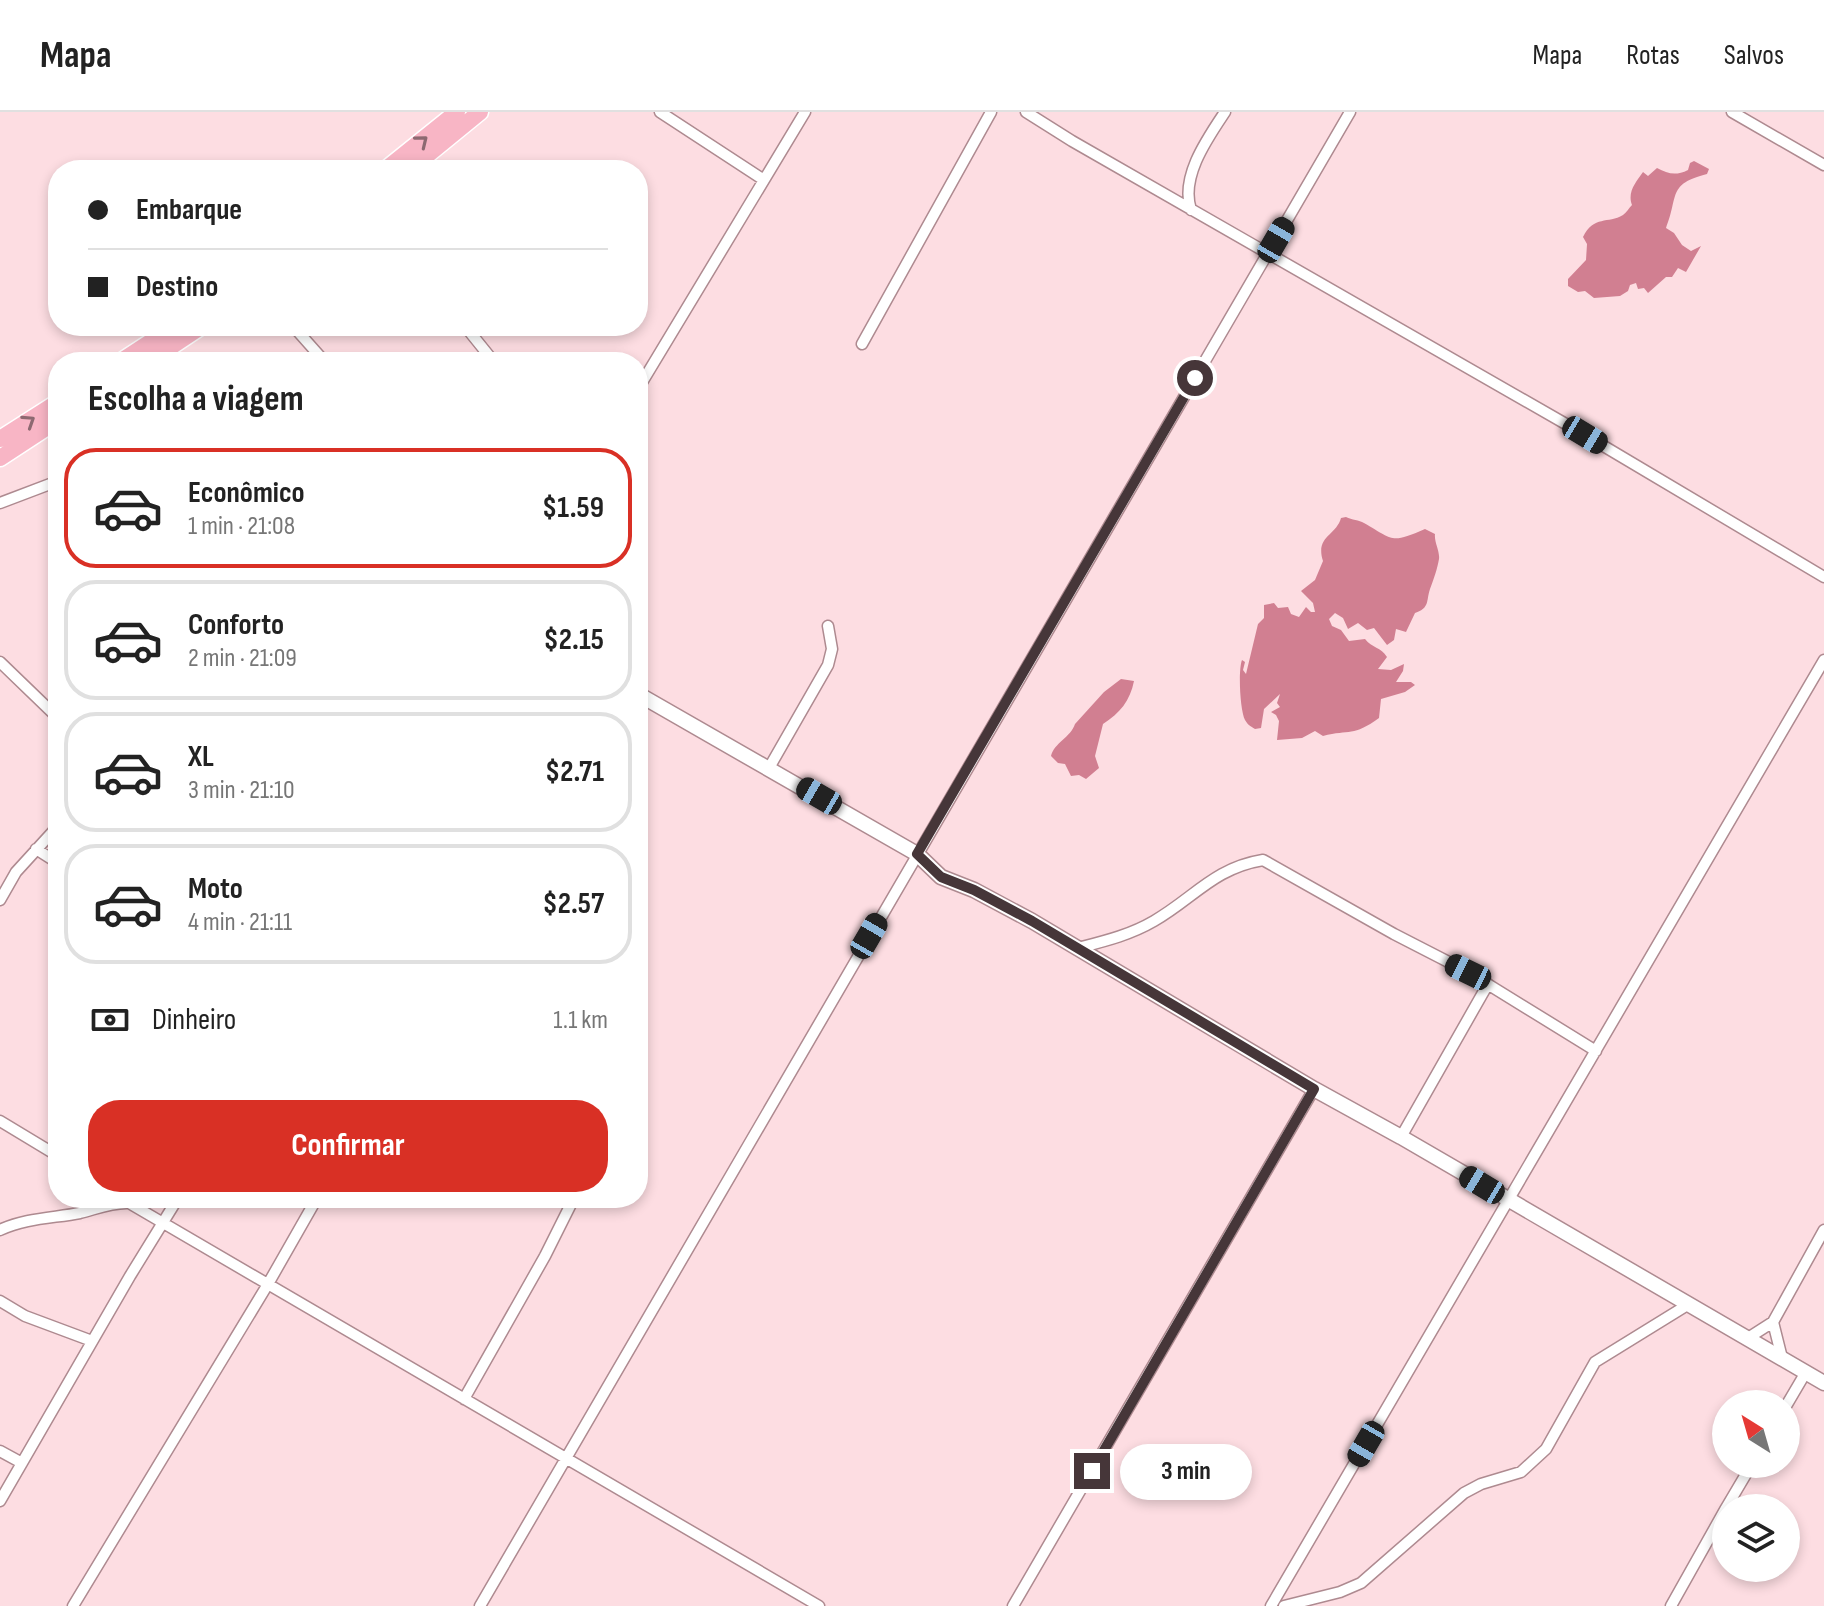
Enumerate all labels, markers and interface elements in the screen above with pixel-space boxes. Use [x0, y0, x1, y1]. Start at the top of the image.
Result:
text: Mapa [40, 33, 112, 78]
text: Mapa [1533, 39, 1582, 72]
text: Rotas [1626, 39, 1680, 72]
text: Salvos [1724, 39, 1784, 72]
one-way arrow [413, 136, 427, 151]
text: Embarque [136, 192, 242, 228]
car [1254, 213, 1298, 267]
text: Destino [136, 269, 218, 305]
route start [1177, 360, 1213, 396]
text: Escolha a viagem [88, 378, 304, 421]
car [1558, 412, 1612, 458]
one-way arrow [20, 415, 35, 430]
icon: car [92, 472, 164, 544]
text: Econômico [188, 475, 305, 511]
text: $1.59 [542, 490, 604, 526]
text: 1 min · 21:08 [188, 511, 295, 542]
icon: car [92, 604, 164, 676]
text: Conforto [188, 607, 284, 643]
text: $2.15 [543, 622, 604, 658]
text: 2 min · 21:09 [188, 643, 297, 674]
icon: car [92, 736, 164, 808]
text: XL [188, 739, 214, 775]
text: $2.71 [545, 754, 604, 790]
car [792, 774, 846, 818]
text: 3 min · 21:10 [188, 775, 295, 806]
icon: car [92, 868, 164, 940]
text: Moto [188, 871, 243, 907]
text: $2.57 [543, 886, 604, 922]
text: 4 min · 21:11 [188, 907, 292, 938]
car [847, 909, 891, 963]
car [1441, 951, 1495, 993]
icon: cash [88, 998, 132, 1042]
text: Dinheiro [152, 1002, 236, 1038]
text: 1.1 km [553, 1005, 608, 1036]
button: Confirmar [88, 1100, 608, 1192]
car [1455, 1162, 1509, 1208]
north arrow [1712, 1390, 1800, 1478]
map controls [1712, 1390, 1800, 1582]
car [1344, 1417, 1388, 1471]
callout: 3 min [1120, 1443, 1252, 1499]
route end [1074, 1453, 1110, 1489]
text: 3 min [1161, 1456, 1211, 1487]
button: layers [1712, 1494, 1800, 1582]

